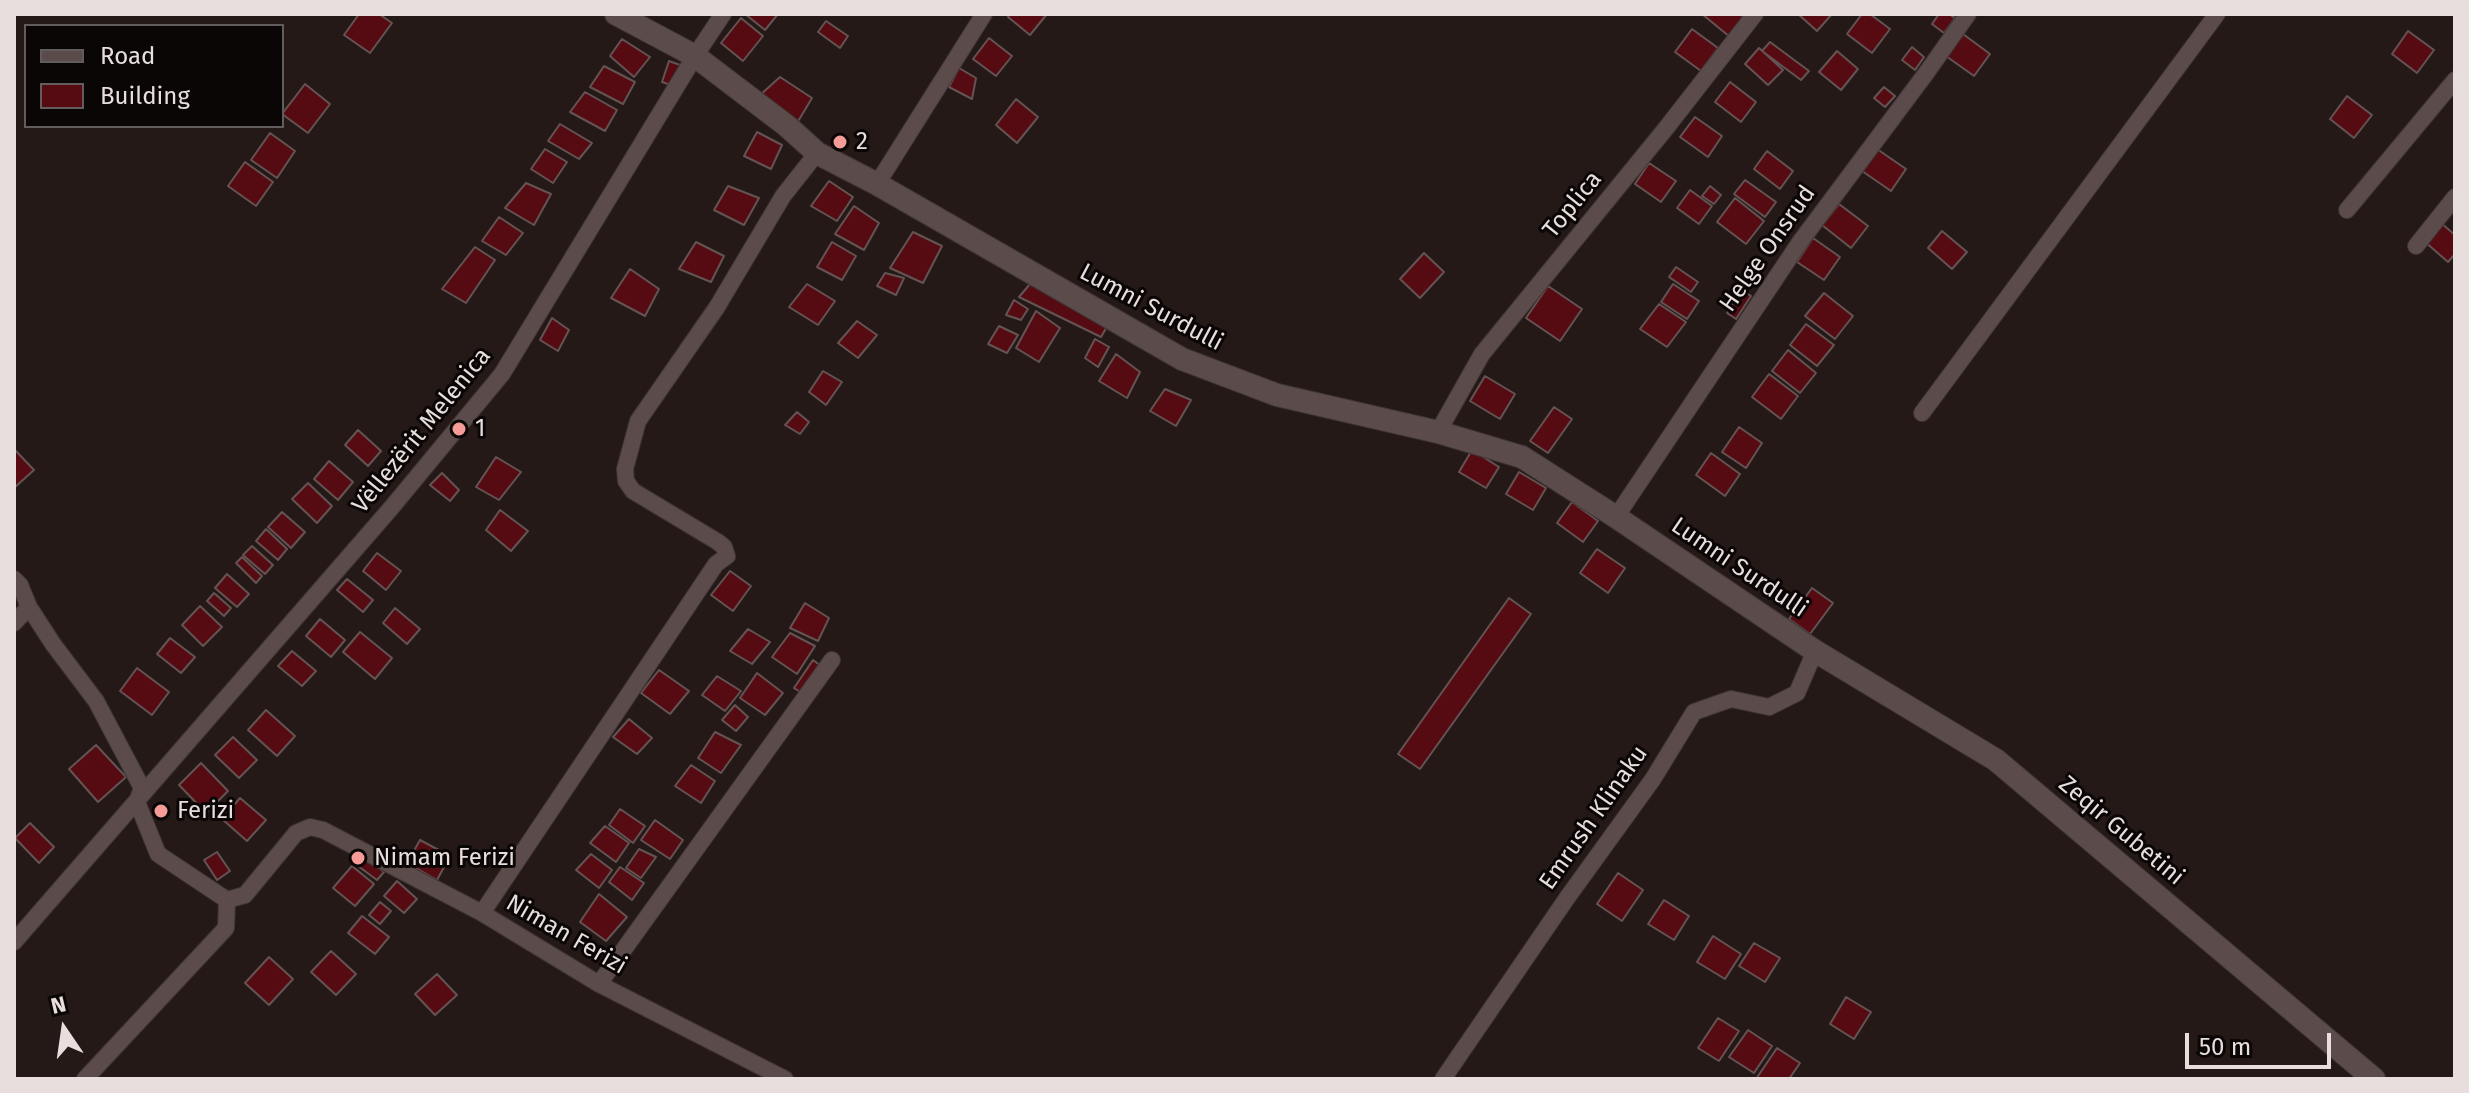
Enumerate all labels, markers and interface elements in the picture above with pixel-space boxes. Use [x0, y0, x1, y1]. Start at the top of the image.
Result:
legend [24, 24, 284, 128]
text: Road [100, 42, 155, 70]
text: Building [100, 82, 190, 110]
place label: 2 [856, 128, 868, 156]
marker: 2 [831, 133, 849, 151]
street label: Toplica [1537, 166, 1609, 244]
street label: Helge Onsrud [1714, 180, 1822, 318]
street label: Lumni Surdulli [1074, 258, 1228, 358]
street label: Vëllezërit Melenica [347, 343, 497, 519]
place label: 1 [475, 415, 485, 443]
marker: 1 [450, 420, 468, 438]
street label: Lumni Surdulli [1665, 512, 1813, 624]
street label: Emrush Klinaku [1534, 740, 1654, 896]
street label: Zeqir Gubetini [2053, 770, 2189, 892]
place label: Ferizi [177, 797, 234, 825]
marker: Ferizi [152, 802, 170, 820]
place label: Nimam Ferizi [374, 844, 515, 872]
marker: Nimam Ferizi [349, 849, 367, 867]
street label: Niman Ferizi [501, 889, 631, 981]
north arrow [24, 989, 104, 1069]
text: N [48, 990, 69, 1020]
scale bar [2189, 1017, 2335, 1067]
text: 50 m [2199, 1033, 2251, 1061]

